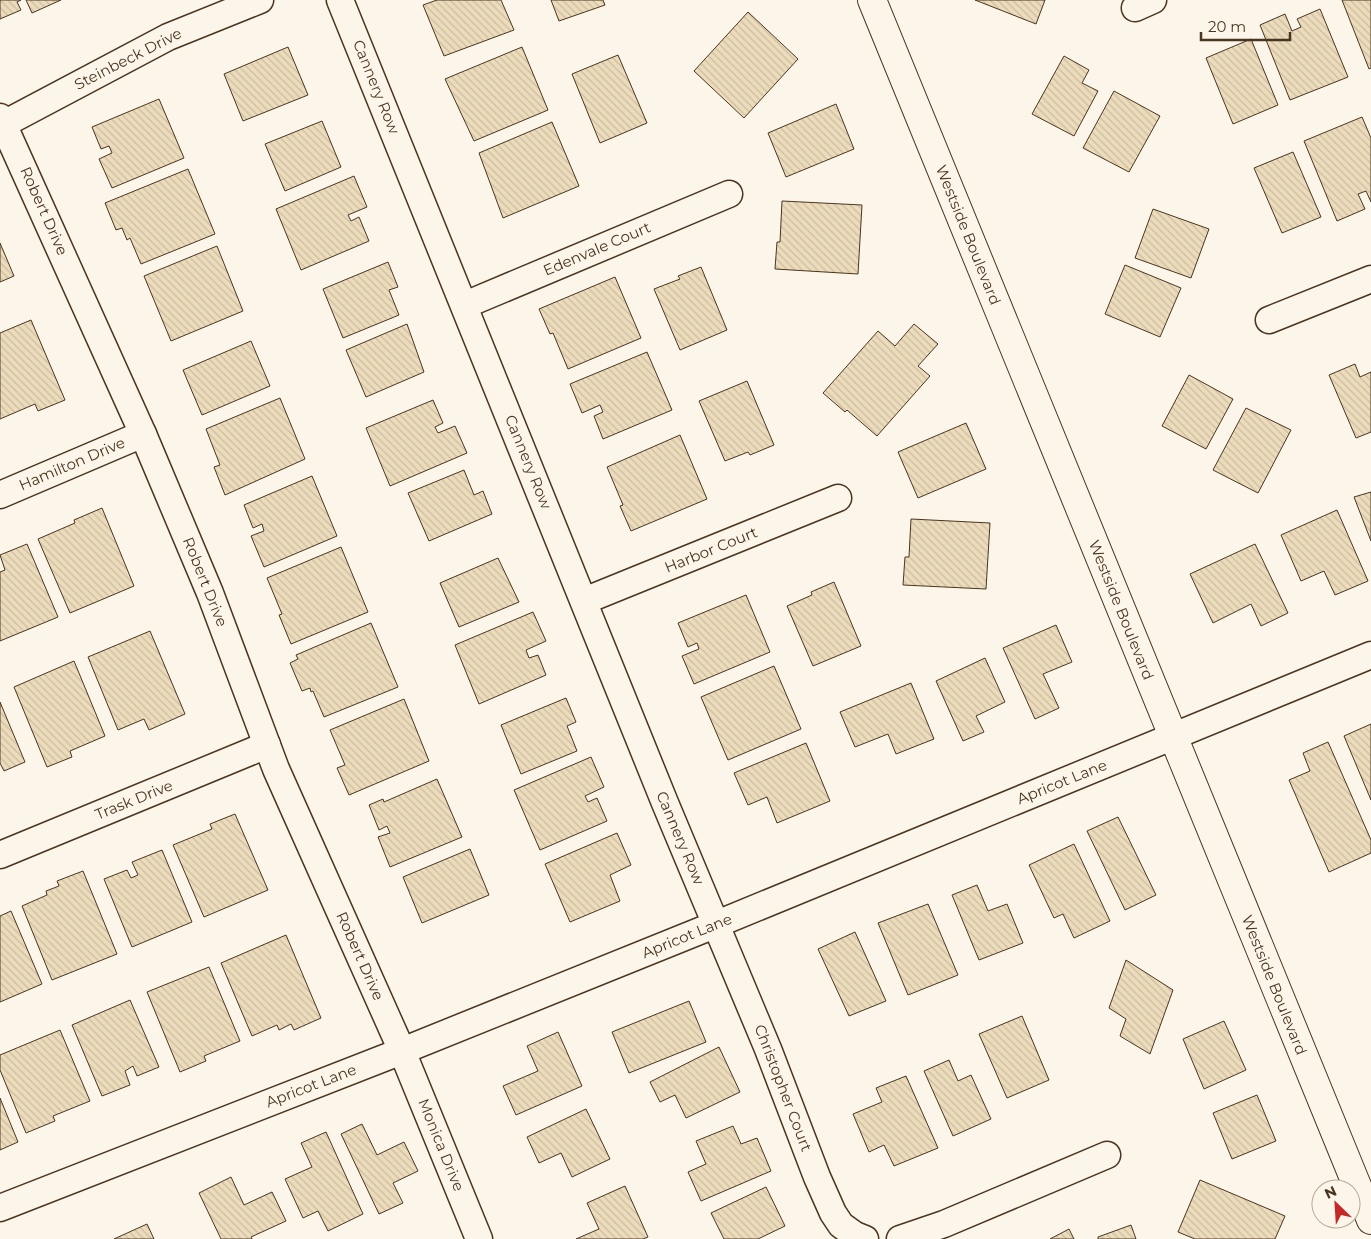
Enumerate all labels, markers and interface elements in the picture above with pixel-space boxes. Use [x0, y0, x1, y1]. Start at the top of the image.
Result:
scale bar [1201, 10, 1290, 42]
text: 20 m [1208, 17, 1246, 36]
street label: Steinbeck Drive [71, 23, 185, 94]
street label: Cannery Row [349, 37, 404, 137]
street label: Westside Boulevard [932, 162, 1005, 308]
street label: Robert Drive [16, 164, 72, 258]
street label: Edenvale Court [540, 217, 653, 280]
street label: Cannery Row [501, 412, 556, 512]
street label: Hamilton Drive [16, 433, 128, 494]
street label: Harbor Court [662, 522, 760, 577]
street label: Robert Drive [179, 534, 232, 629]
street label: Westside Boulevard [1085, 537, 1158, 683]
street label: Apricot Lane [1014, 755, 1110, 808]
street label: Trask Drive [92, 775, 175, 824]
street label: Cannery Row [652, 788, 709, 888]
street label: Robert Drive [332, 909, 388, 1003]
street label: Apricot Lane [639, 909, 735, 962]
street label: Westside Boulevard [1238, 912, 1311, 1058]
street label: Christopher Court [750, 1022, 816, 1154]
street label: Apricot Lane [263, 1060, 359, 1112]
street label: Monica Drive [414, 1096, 469, 1194]
north arrow [1311, 1179, 1361, 1229]
text: N [1322, 1182, 1339, 1203]

